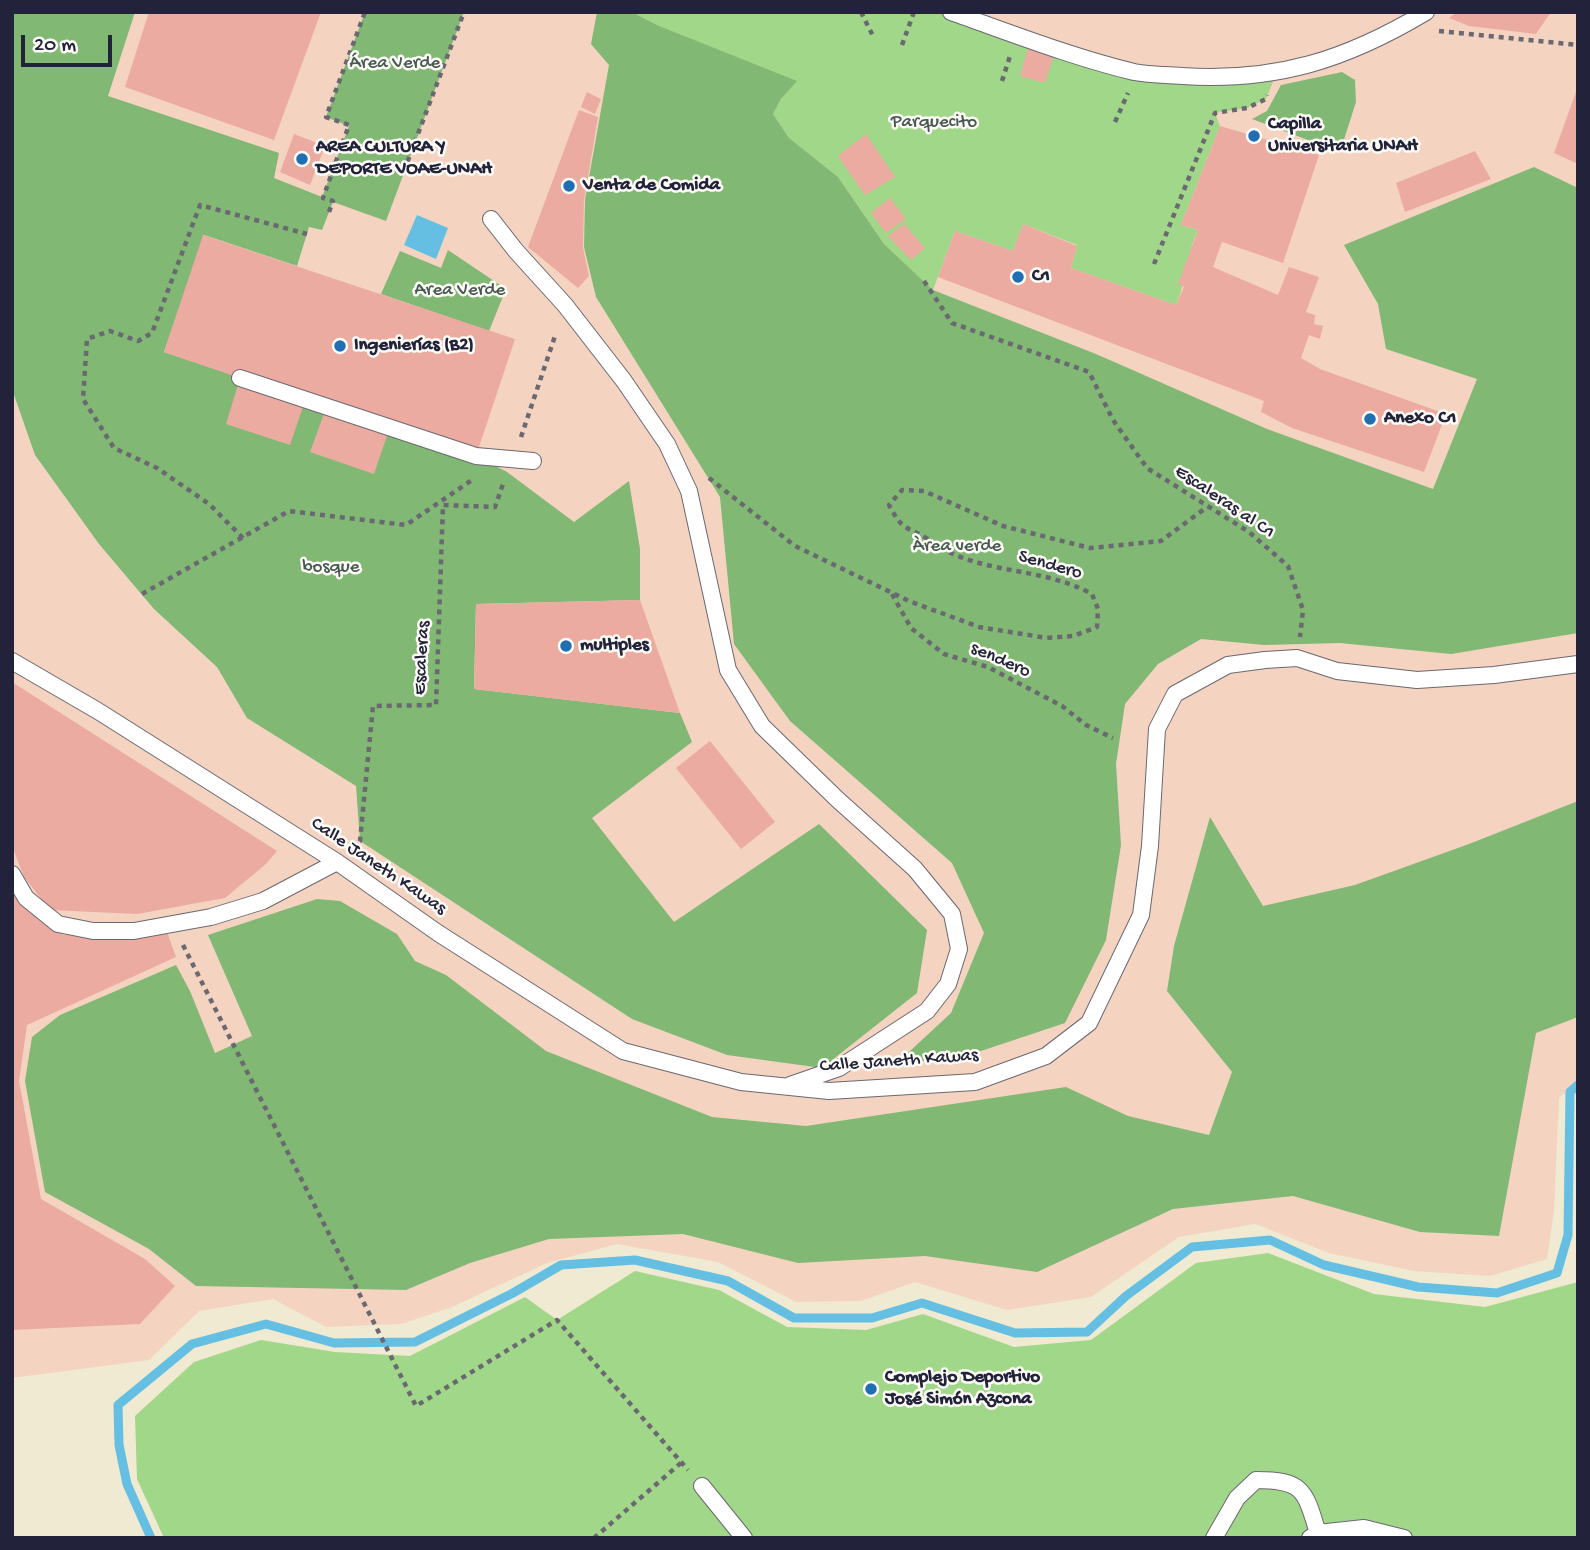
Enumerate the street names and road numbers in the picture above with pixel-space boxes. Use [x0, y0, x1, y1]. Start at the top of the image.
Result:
street label: Escaleras al C1 [1170, 461, 1278, 545]
street label: Sendero [1016, 546, 1084, 586]
street label: Escaleras [410, 620, 436, 696]
street label: sendero [966, 638, 1034, 684]
street label: Calle Janeth Kawas [306, 813, 450, 921]
street label: Calle Janeth Kawas [819, 1045, 979, 1079]

